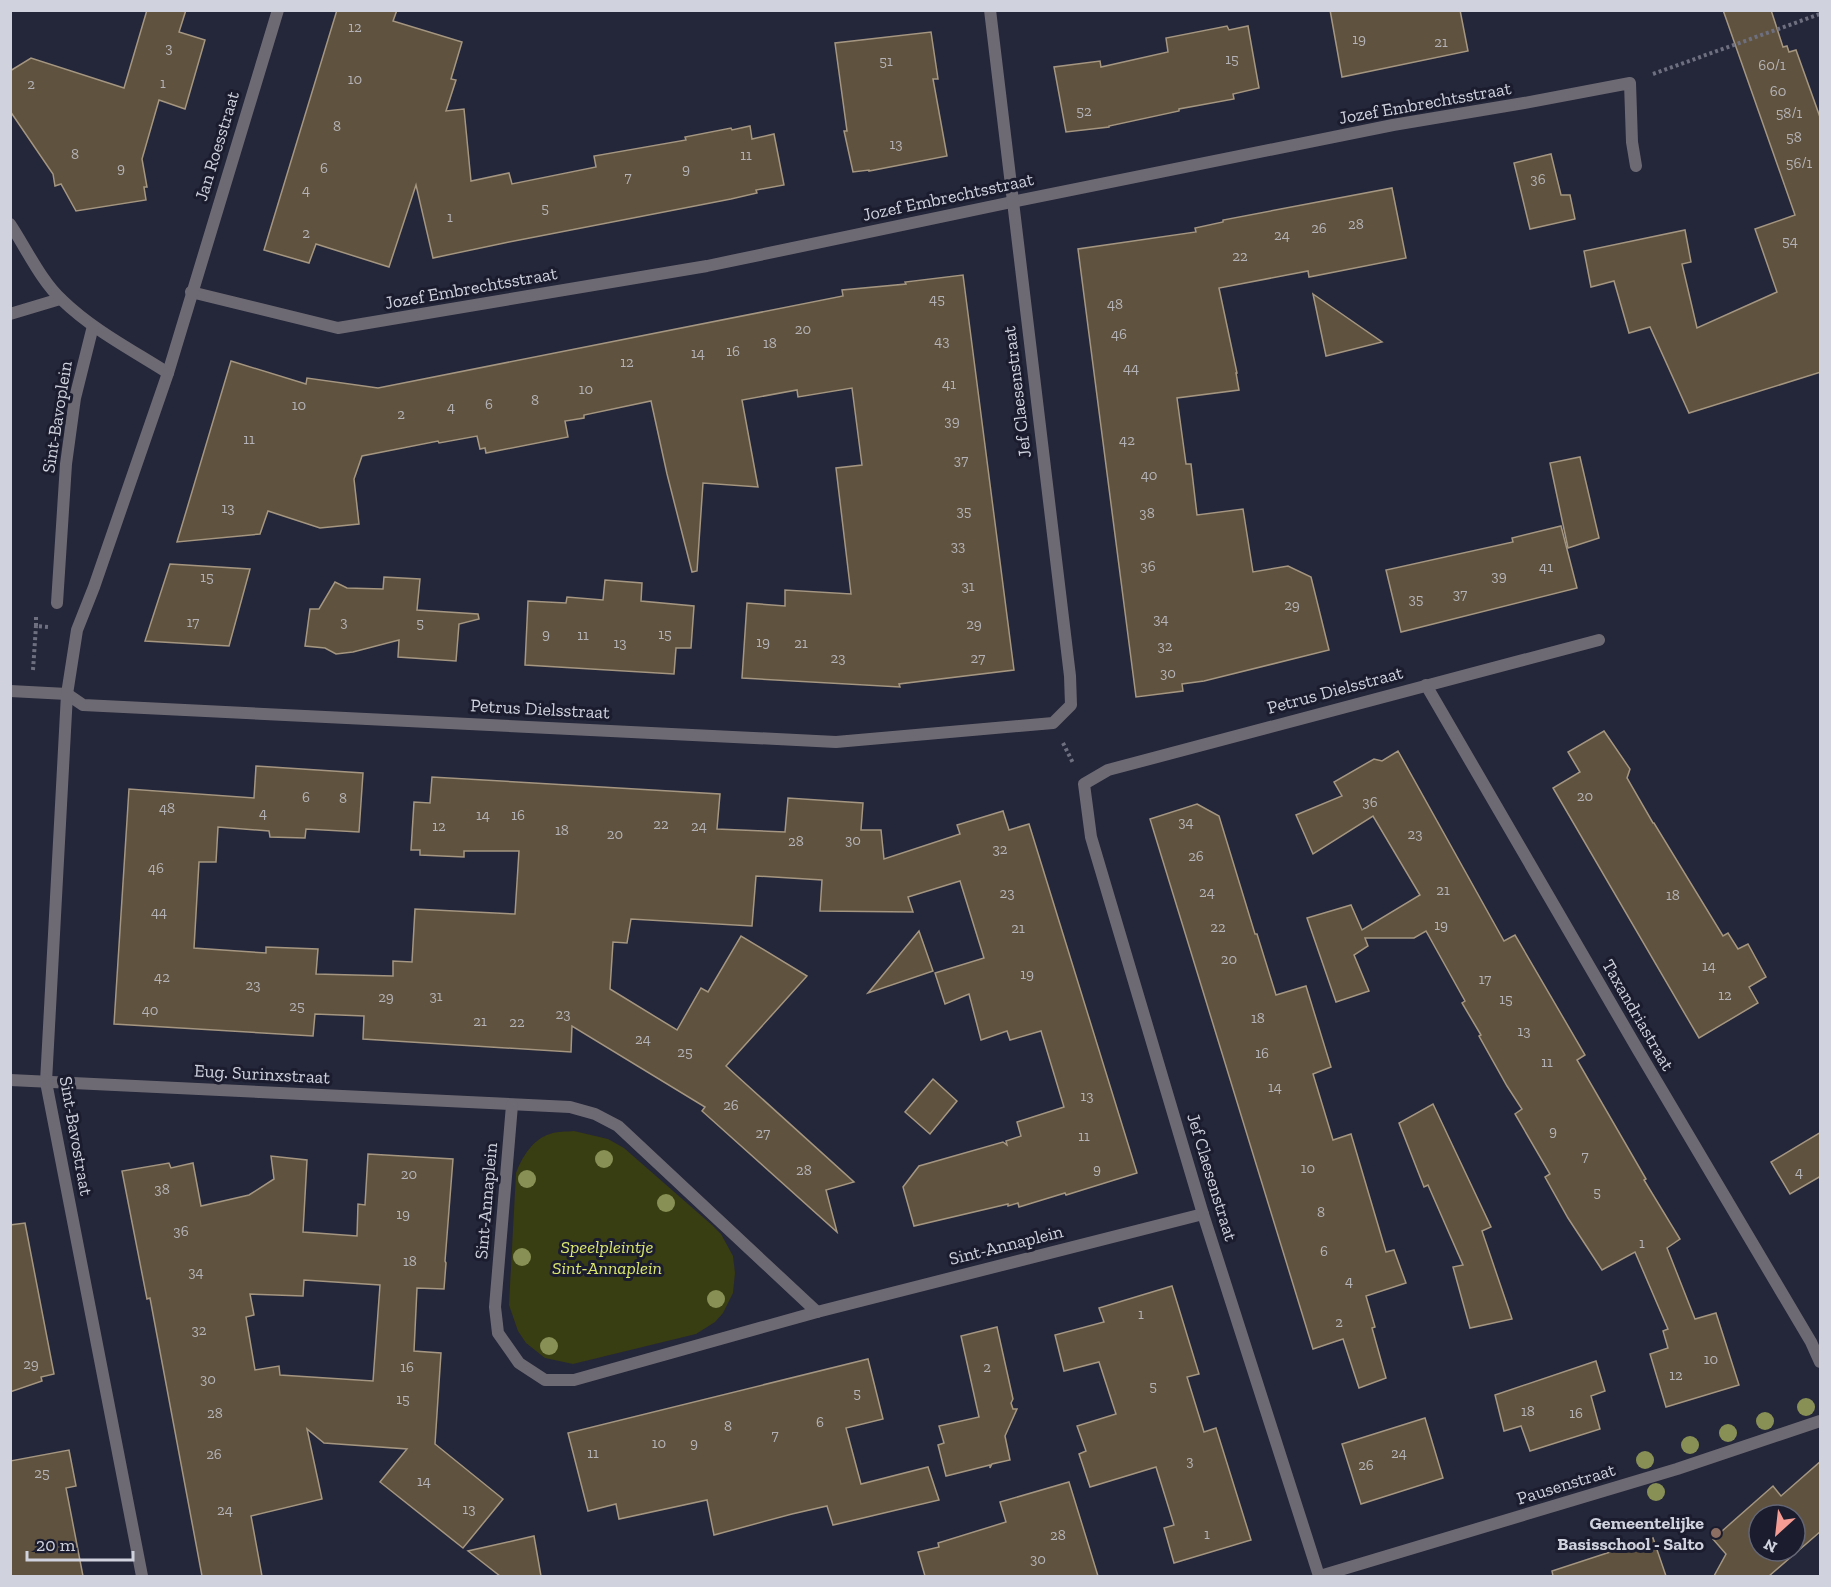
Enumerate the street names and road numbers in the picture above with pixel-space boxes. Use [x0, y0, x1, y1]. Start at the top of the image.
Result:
street label: Jozef Embrechtsstraat [1337, 77, 1513, 129]
street label: Jan Roesstraat [190, 88, 244, 203]
street label: Jozef Embrechtsstraat [860, 168, 1036, 226]
street label: Jozef Embrechtsstraat [383, 262, 559, 314]
street label: Jef Claesenstraat [998, 325, 1036, 459]
street label: Sint-Bavoplein [37, 359, 77, 475]
street label: Petrus Dielsstraat [1265, 661, 1406, 719]
street label: Petrus Dielsstraat [470, 694, 611, 724]
street label: Taxandriastraat [1597, 955, 1679, 1075]
street label: Eug. Surinxstraat [193, 1059, 331, 1089]
street label: Sint-Bavostraat [55, 1075, 97, 1198]
street label: Jef Claesenstraat [1182, 1110, 1242, 1244]
street label: Sint-Annaplein [470, 1141, 502, 1260]
street label: Sint-Annaplein [947, 1220, 1066, 1270]
street label: Pausenstraat [1514, 1458, 1618, 1509]

